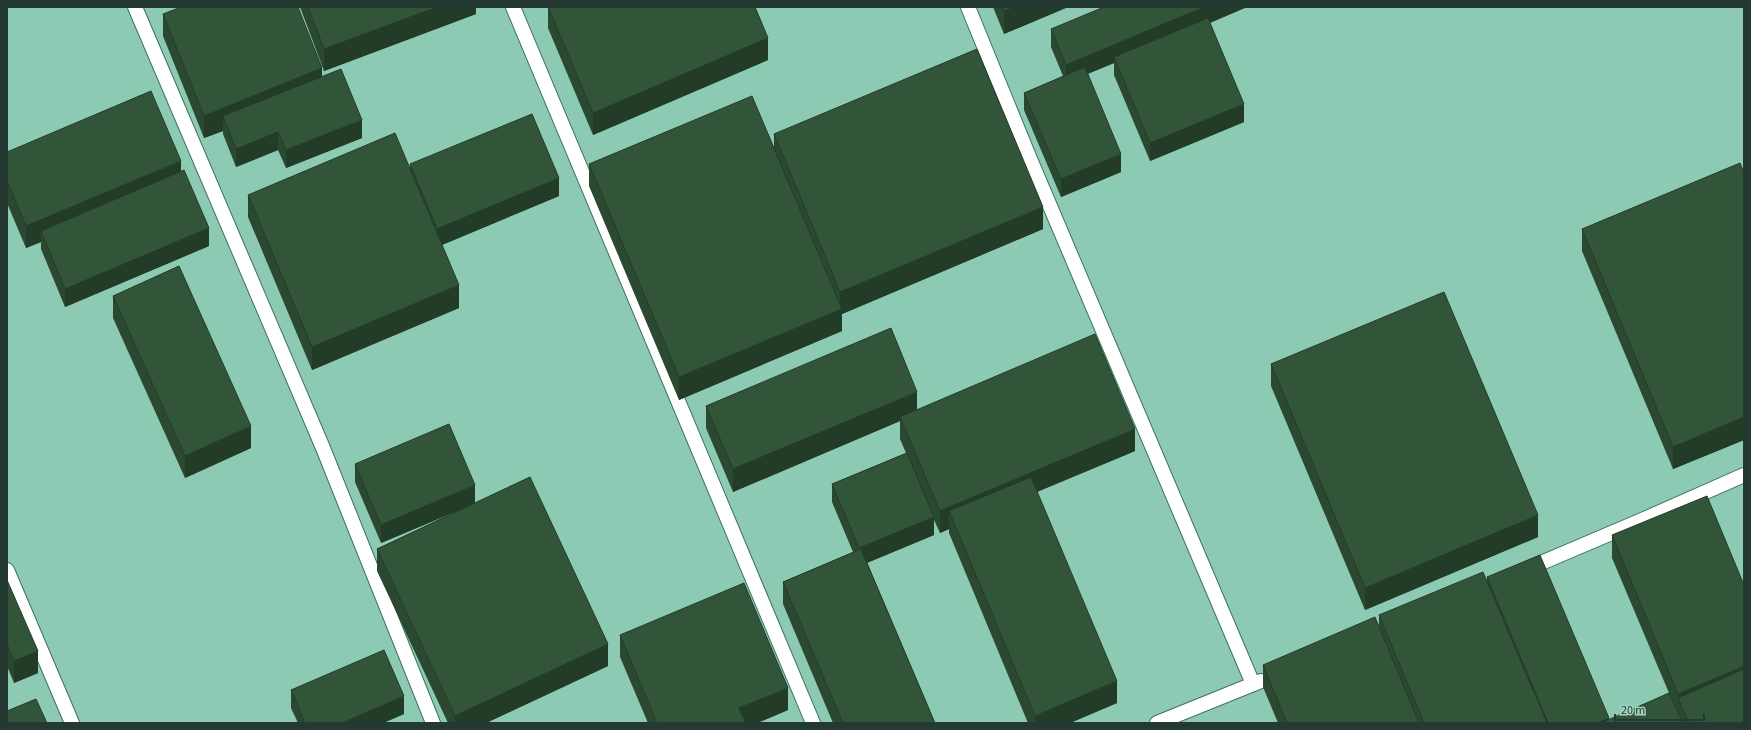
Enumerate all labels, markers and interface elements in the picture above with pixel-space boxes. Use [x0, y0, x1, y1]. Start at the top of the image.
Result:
scale bar [1615, 696, 1704, 722]
text: 20 m [1621, 702, 1645, 719]

